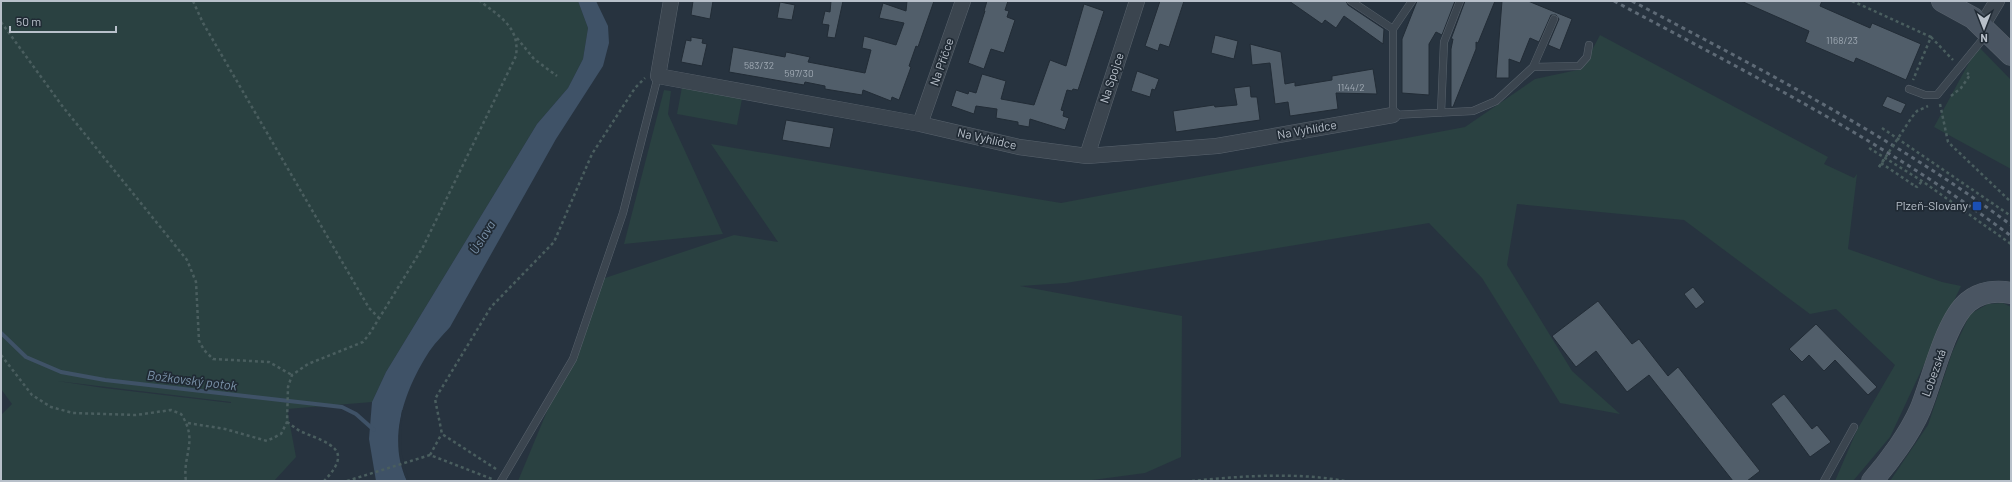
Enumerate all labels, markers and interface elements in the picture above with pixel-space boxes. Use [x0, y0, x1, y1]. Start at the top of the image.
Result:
scale bar [10, 8, 116, 34]
north arrow [1964, 8, 2004, 48]
text: 50 m [16, 14, 41, 28]
text: N [1980, 32, 1988, 45]
house number: 1168/23 [1826, 34, 1858, 46]
street label: Na Příčce [926, 36, 956, 87]
street label: Na Spojce [1096, 51, 1126, 105]
house number: 583/32 [744, 59, 774, 71]
house number: 597/30 [784, 67, 814, 79]
house number: 1144/2 [1337, 81, 1365, 93]
street label: Na Vyhlídce [1276, 117, 1338, 141]
street label: Na Vyhlídce [956, 124, 1018, 152]
place label: Plzeň-Slovany [1896, 198, 1968, 212]
marker: Plzeň-Slovany [1971, 200, 1983, 212]
water label: Úslava [466, 217, 499, 257]
street label: Lobezská [1918, 347, 1948, 398]
water label: Božkovský potok [146, 367, 239, 394]

